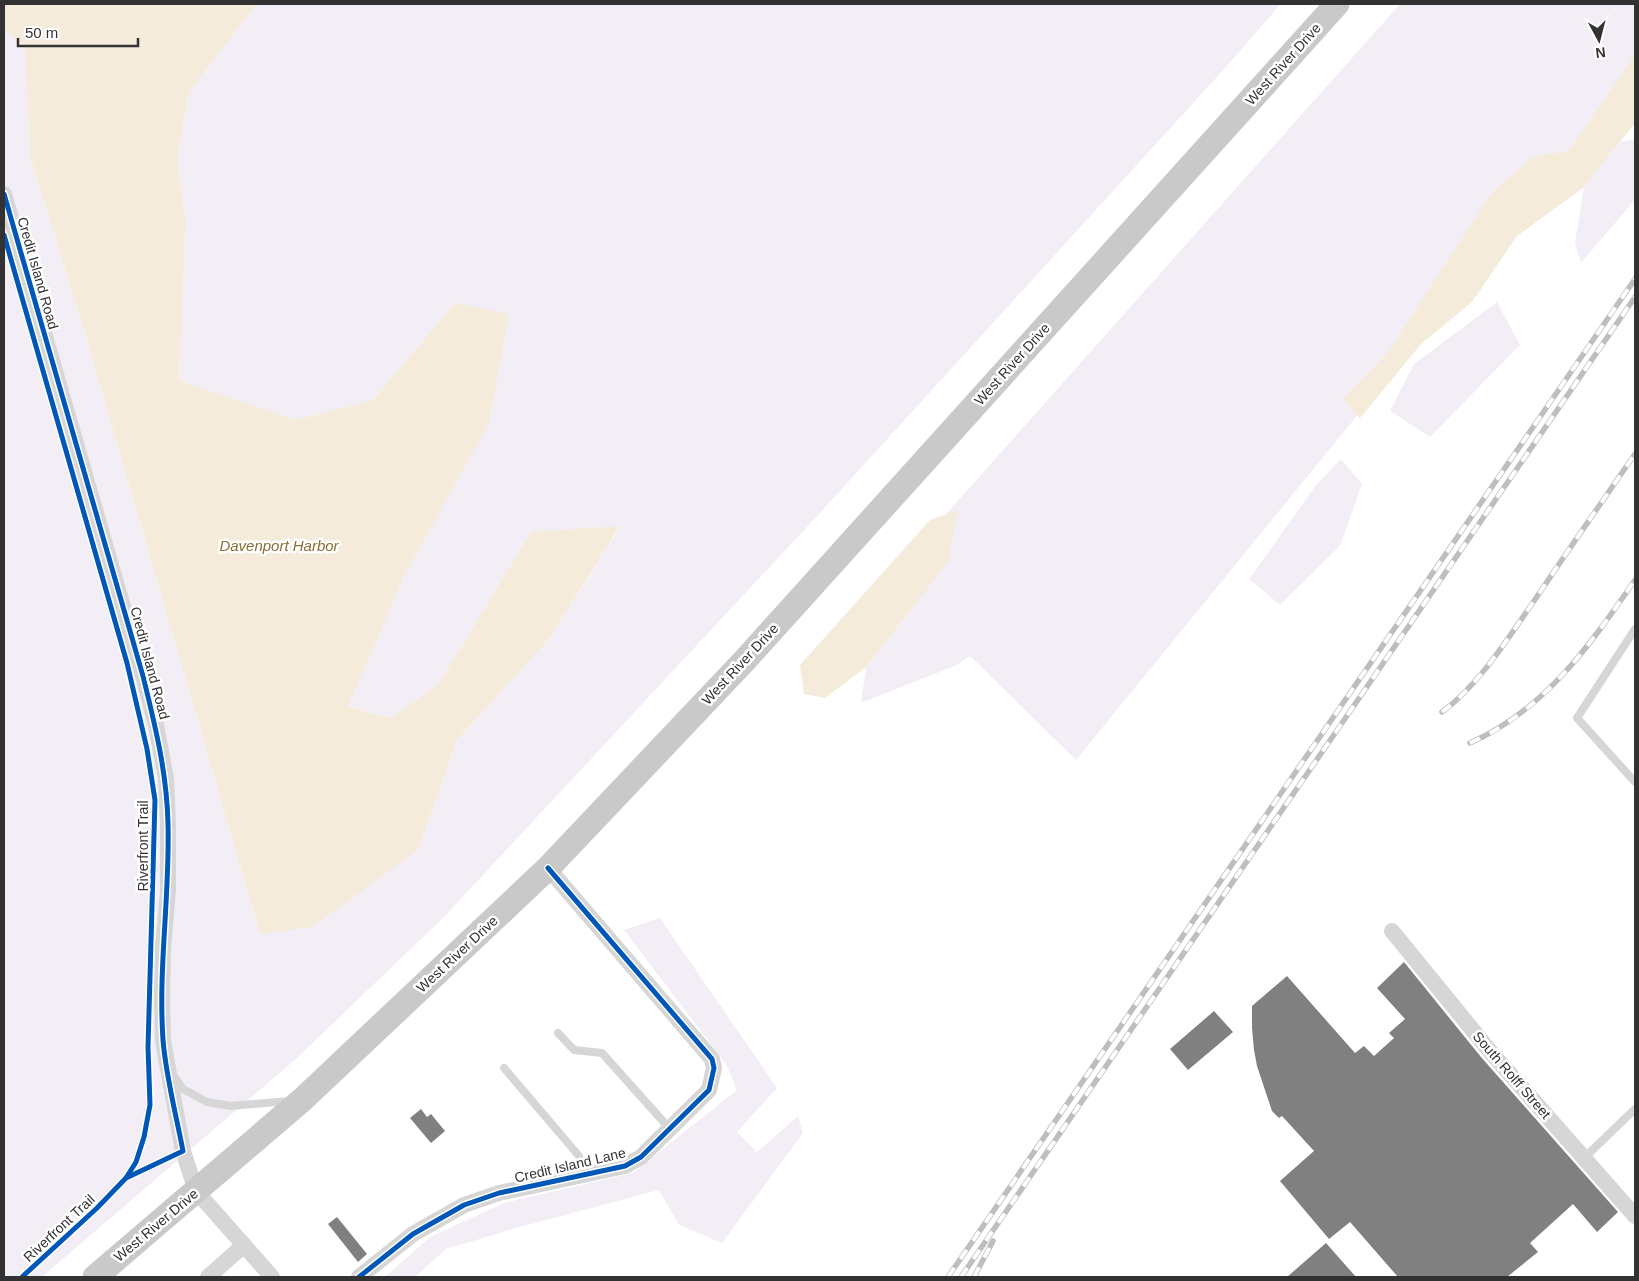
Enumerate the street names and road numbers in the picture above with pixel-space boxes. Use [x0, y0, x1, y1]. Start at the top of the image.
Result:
street label: West River Drive [1242, 20, 1324, 108]
street label: Credit Island Road [14, 215, 62, 331]
street label: West River Drive [971, 320, 1053, 408]
street label: Credit Island Road [127, 605, 173, 721]
street label: West River Drive [698, 620, 782, 708]
street label: Riverfront Trail [135, 800, 151, 892]
street label: West River Drive [413, 912, 501, 996]
street label: South Rolff Street [1470, 1028, 1554, 1122]
street label: Credit Island Lane [513, 1144, 627, 1186]
street label: West River Drive [111, 1185, 201, 1265]
street label: Riverfront Trail [20, 1191, 98, 1265]

